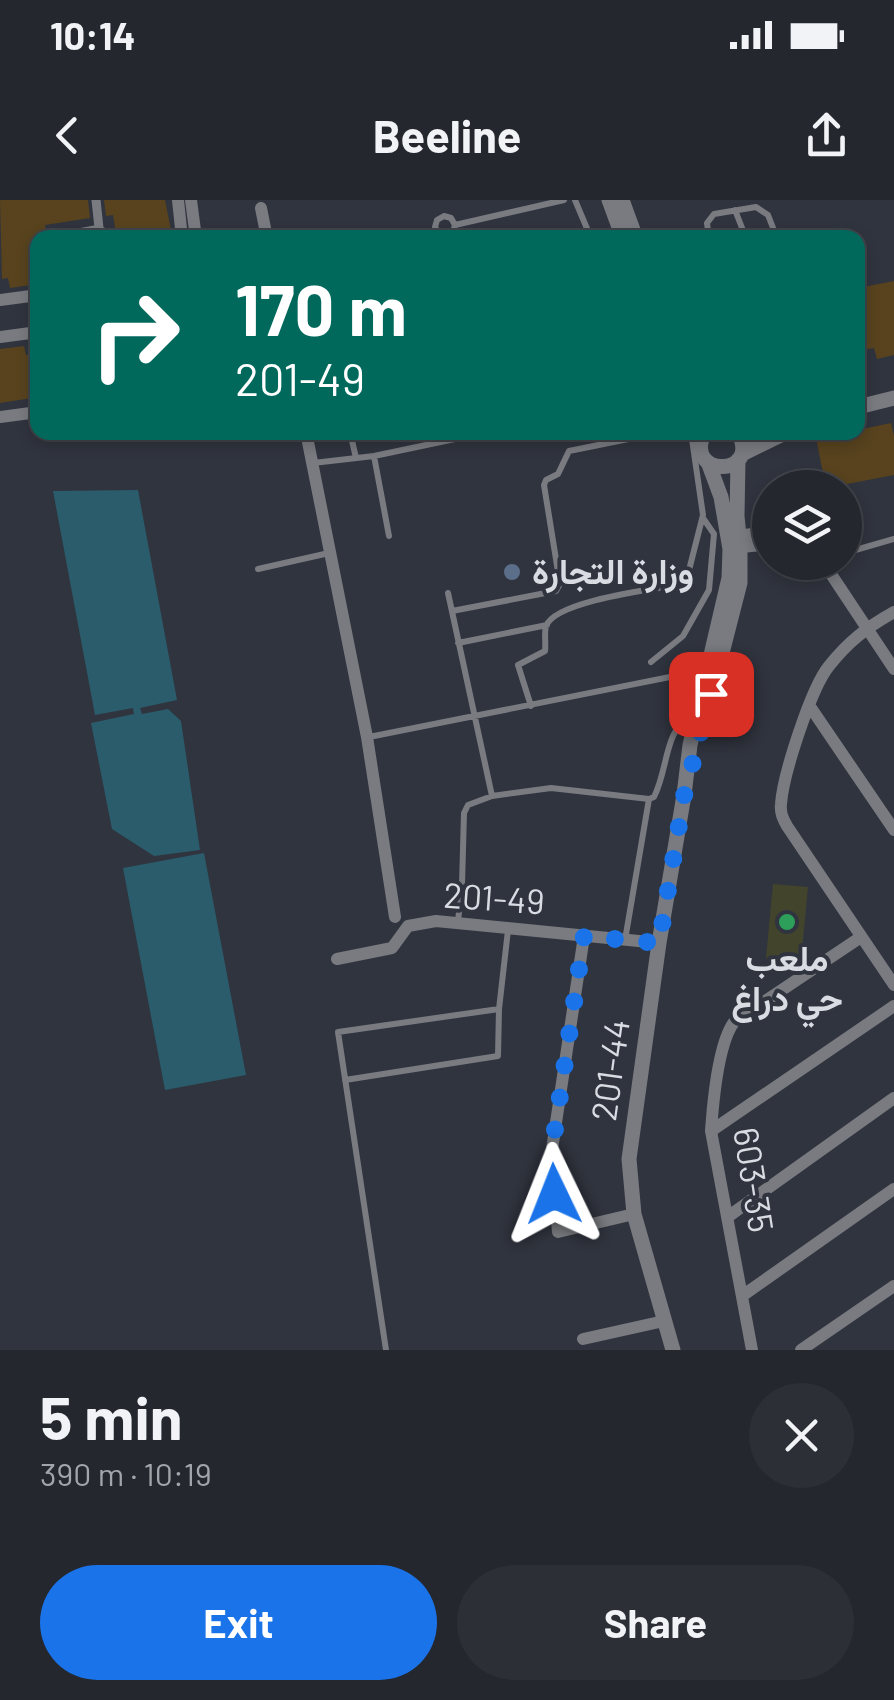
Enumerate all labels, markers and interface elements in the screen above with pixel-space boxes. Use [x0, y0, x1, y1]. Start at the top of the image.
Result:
text: 10:14 [50, 12, 135, 58]
icon: back [40, 108, 95, 163]
text: Beeline [373, 108, 521, 162]
icon: share [799, 108, 854, 163]
text: 170 m [235, 266, 407, 350]
icon: right [70, 270, 200, 400]
text: 201-49 [235, 351, 365, 405]
map controls [752, 470, 862, 580]
button: layers [752, 470, 862, 580]
place label: وزارة التجارة [532, 549, 694, 594]
marker: وزارة التجارة [501, 561, 523, 583]
pin [669, 652, 754, 737]
icon: arrive [684, 667, 739, 722]
street label: 201-49 [442, 873, 546, 921]
marker: ملعب حي دراغ [776, 911, 798, 933]
place label: ملعب حي دراغ [731, 936, 843, 1028]
street label: 201-44 [581, 1016, 637, 1123]
street label: 603-35 [726, 1124, 784, 1235]
position arrow [502, 1142, 606, 1246]
text: 5 min [40, 1380, 183, 1452]
button: close [749, 1383, 854, 1488]
text: 390 m · 10:19 [40, 1454, 212, 1492]
button: Exit [40, 1565, 437, 1680]
button: Share [457, 1565, 854, 1680]

